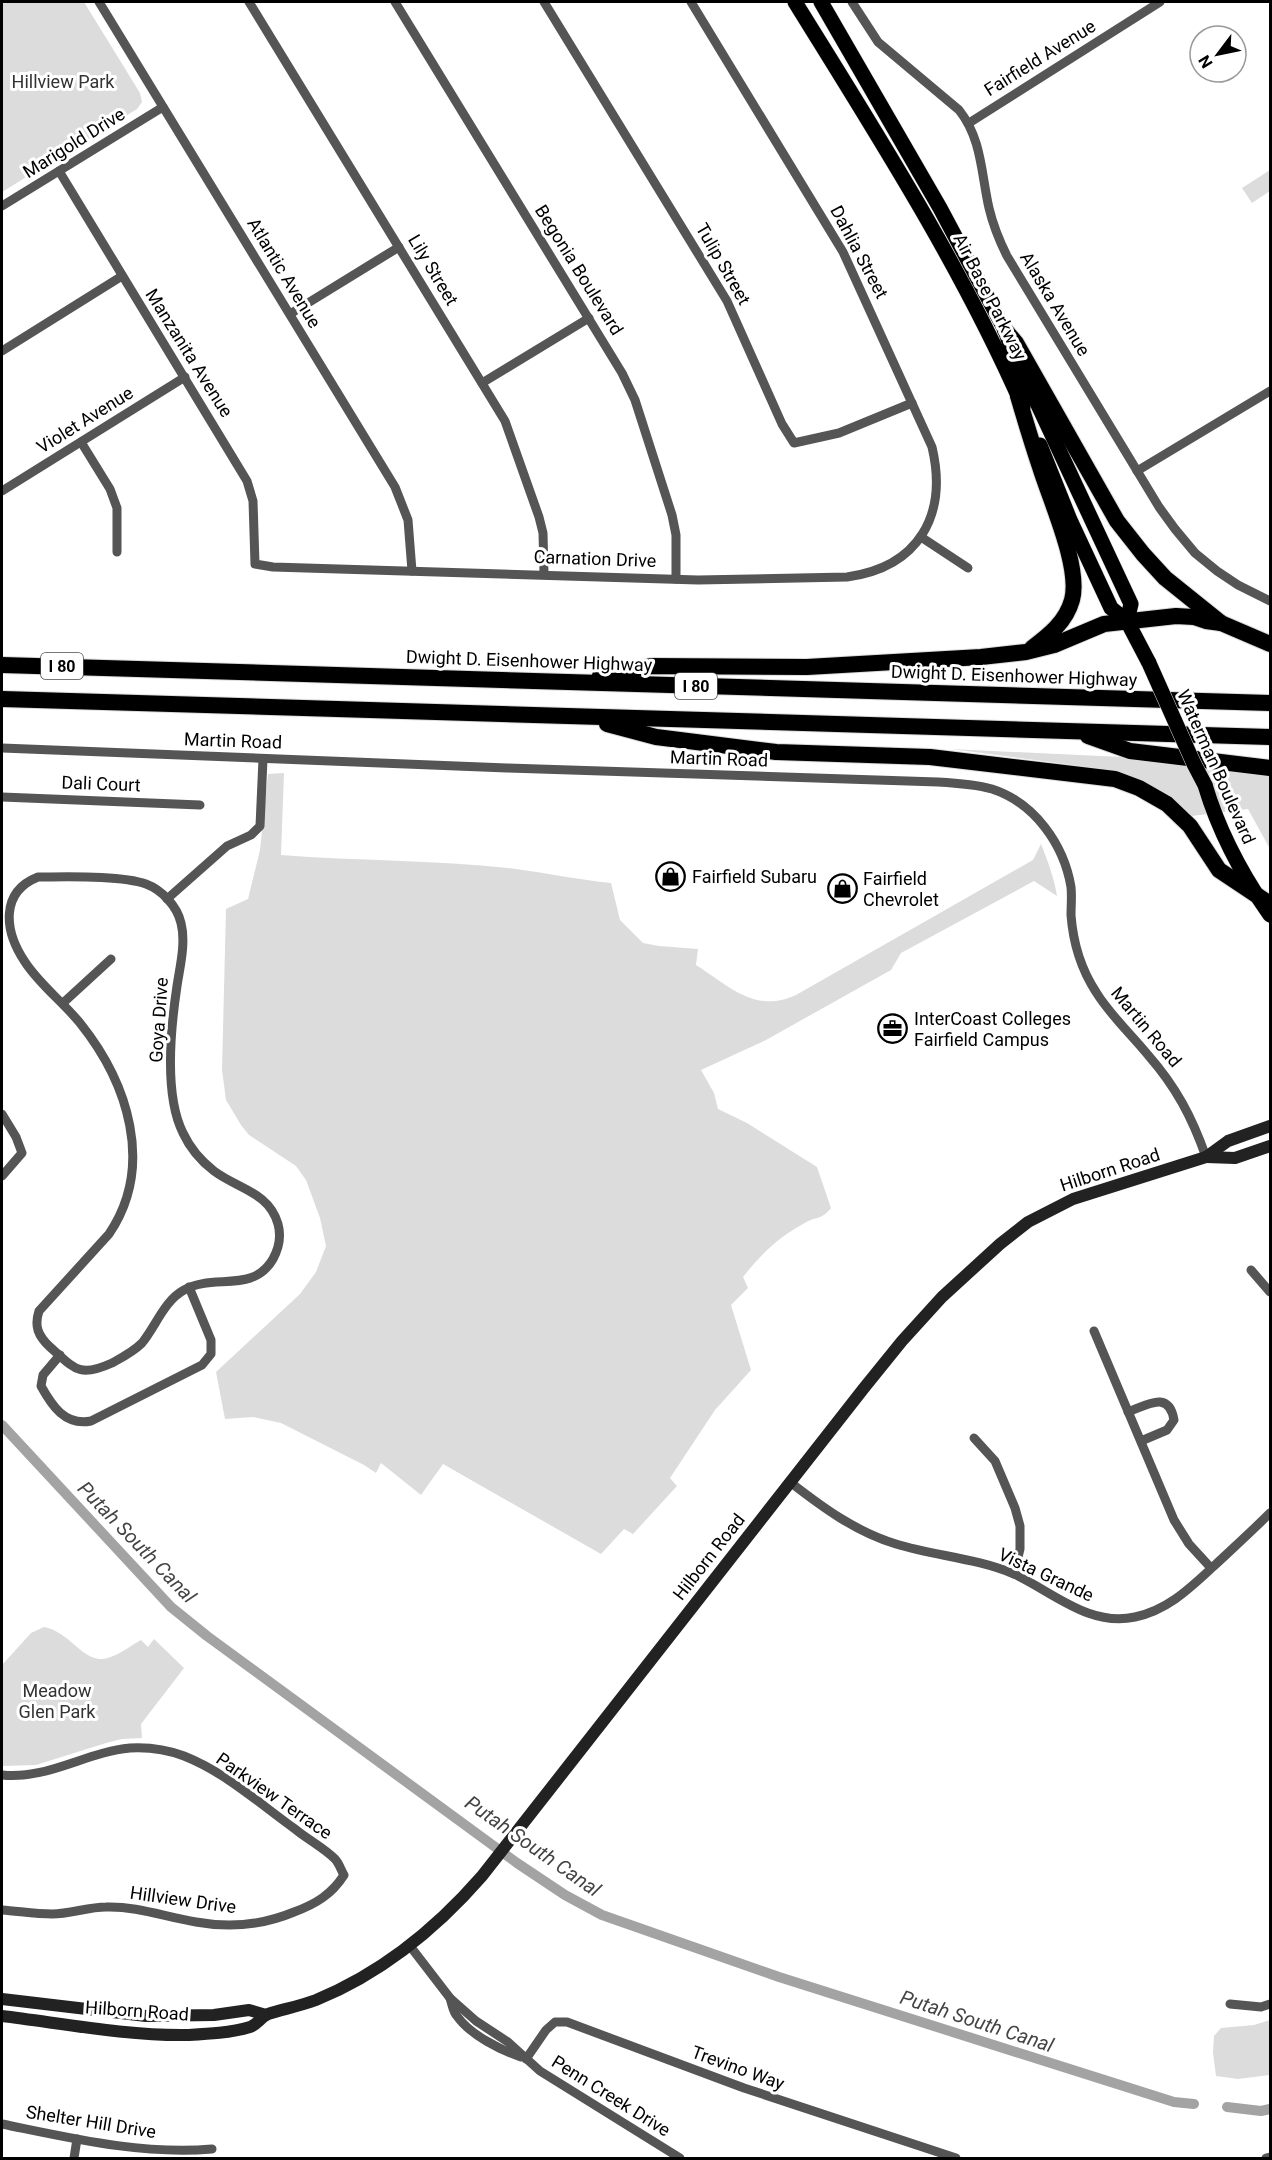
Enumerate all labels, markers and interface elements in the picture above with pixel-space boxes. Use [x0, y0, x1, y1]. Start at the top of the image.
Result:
street label: Fairfield Avenue [980, 15, 1099, 100]
north arrow [1188, 24, 1248, 84]
text: N [1195, 52, 1217, 72]
park label: Hillview Park [12, 71, 115, 92]
street label: Marigold Drive [19, 103, 128, 182]
street label: Begonia Boulevard [531, 201, 628, 339]
street label: Dahlia Street [826, 202, 893, 302]
street label: Atlantic Avenue [243, 214, 326, 332]
street label: Tulip Street [692, 219, 755, 308]
street label: Air Base Parkway [950, 230, 1032, 364]
street label: Lily Street [404, 231, 463, 309]
street label: Alaska Avenue [1016, 248, 1095, 359]
street label: Manzanita Avenue [141, 285, 237, 421]
street label: Violet Avenue [33, 382, 137, 457]
street label: Carnation Drive [533, 546, 657, 571]
street label: Dwight D. Eisenhower Highway [406, 646, 653, 675]
road number: I 80 [41, 653, 83, 679]
street label: Dwight D. Eisenhower Highway [891, 661, 1138, 690]
road number: I 80 [675, 673, 717, 699]
street label: Waterman Boulevard [1173, 686, 1260, 847]
street label: Martin Road [184, 728, 282, 753]
street label: Martin Road [670, 746, 768, 771]
street label: Dali Court [61, 772, 141, 795]
shop icon: Fairfield Subaru [655, 861, 687, 893]
place label: Fairfield Subaru [692, 866, 817, 887]
place label: Fairfield Chevrolet [863, 868, 939, 910]
shop icon: Fairfield Chevrolet [826, 873, 858, 905]
street label: Goya Drive [145, 977, 172, 1063]
street label: Martin Road [1107, 982, 1186, 1071]
place label: InterCoast Colleges Fairfield Campus [914, 1008, 1071, 1050]
office icon: InterCoast Colleges Fairfield Campus [877, 1013, 909, 1045]
street label: Hilborn Road [1057, 1144, 1162, 1196]
water label: Putah South Canal [73, 1476, 201, 1608]
street label: Hilborn Road [668, 1509, 749, 1604]
street label: Vista Grande [995, 1543, 1097, 1606]
park label: Meadow Glen Park [19, 1680, 96, 1722]
street label: Parkview Terrace [212, 1748, 336, 1843]
water label: Putah South Canal [461, 1790, 606, 1902]
street label: Hillview Drive [129, 1882, 238, 1917]
water label: Putah South Canal [897, 1985, 1057, 2057]
street label: Hilborn Road [85, 1996, 190, 2025]
street label: Trevino Way [689, 2041, 788, 2094]
street label: Penn Creek Drive [548, 2051, 674, 2140]
street label: Shelter Hill Drive [25, 2101, 158, 2142]

